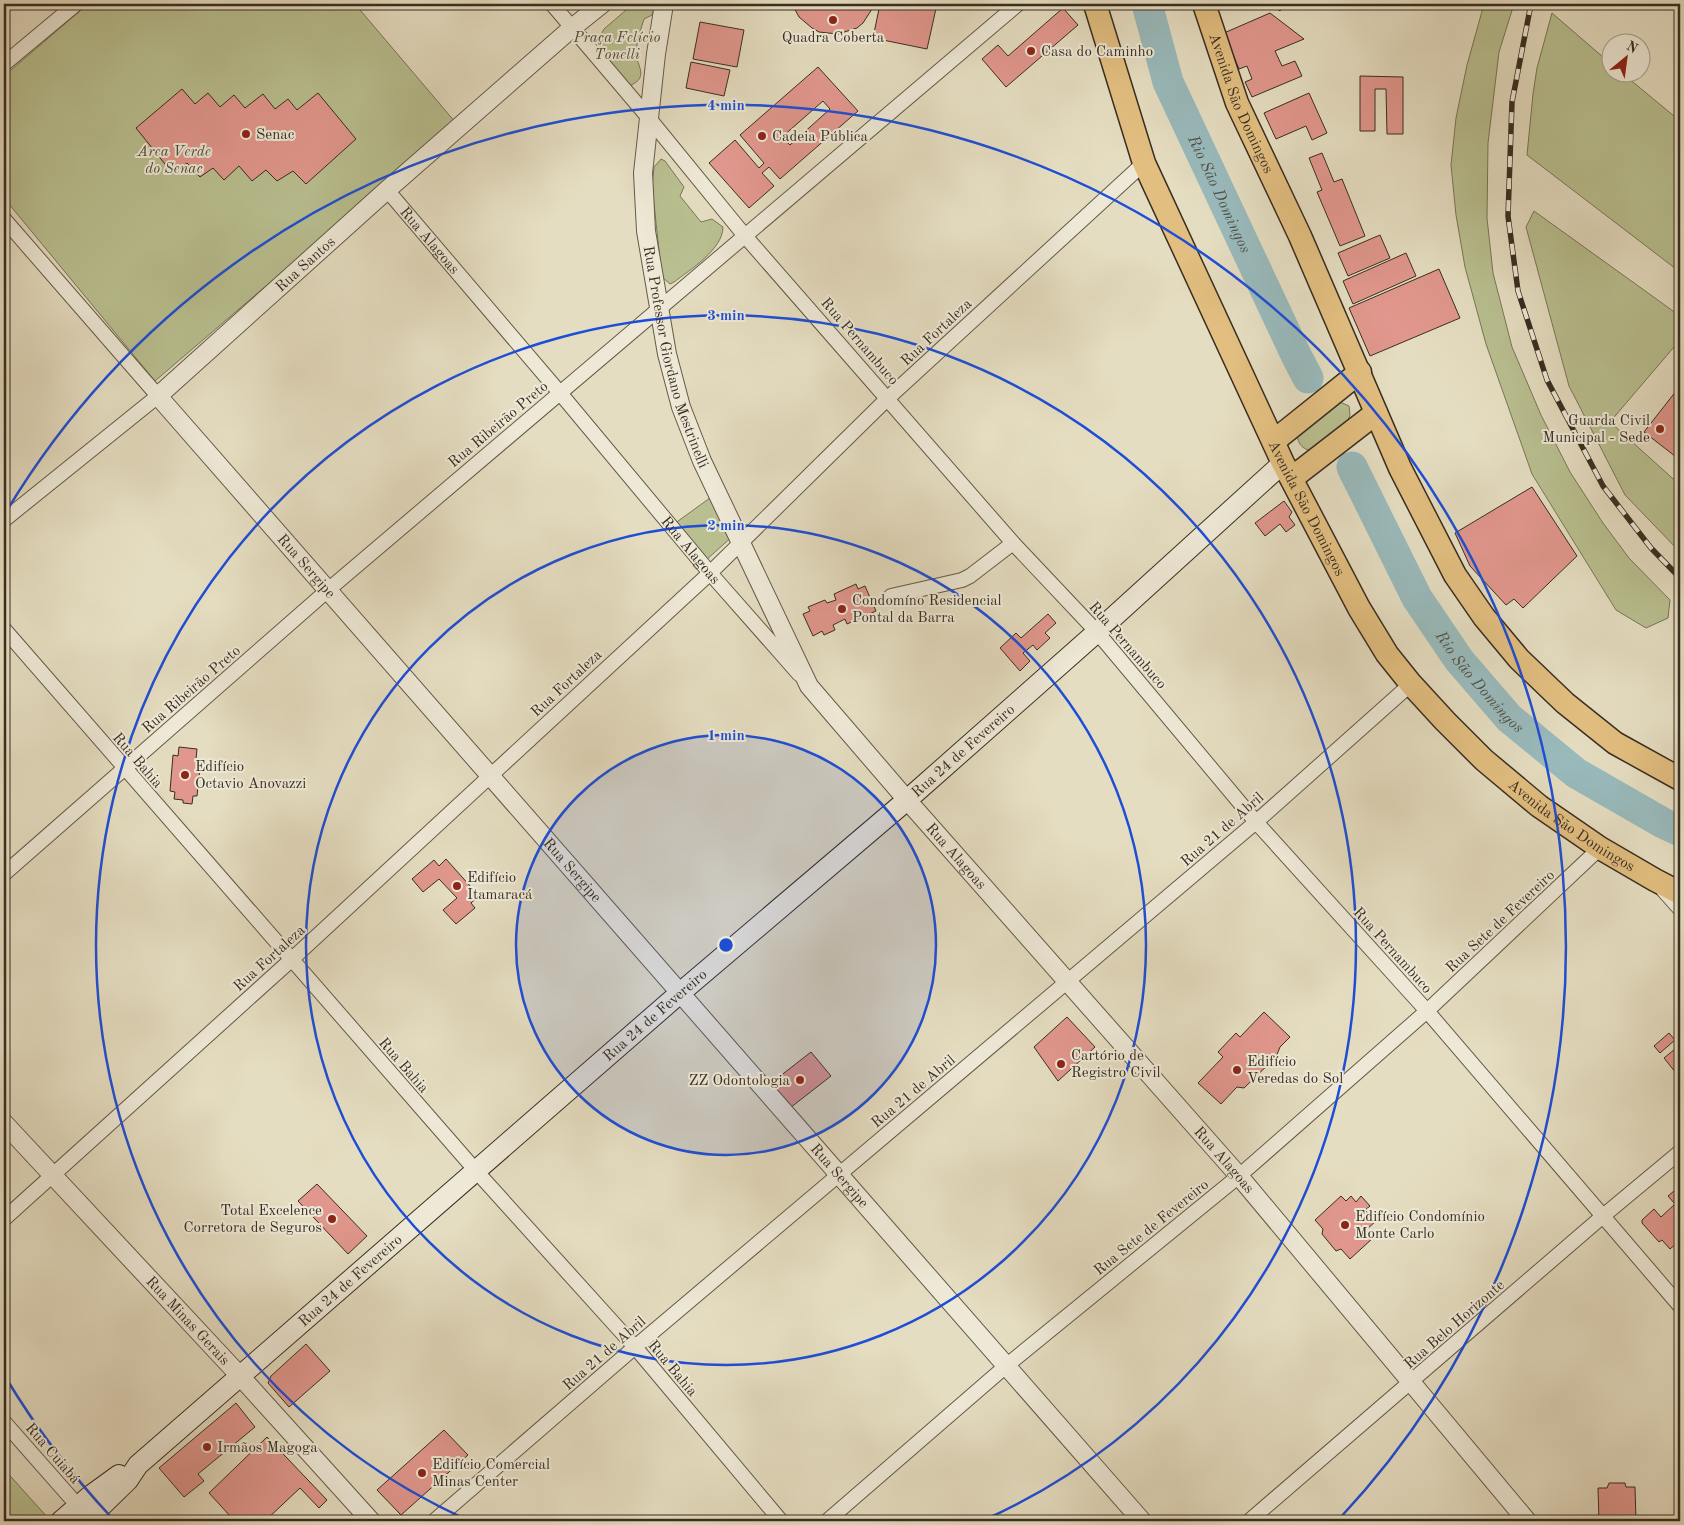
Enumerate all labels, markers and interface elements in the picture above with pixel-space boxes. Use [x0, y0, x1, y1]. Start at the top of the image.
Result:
marker: Quadra Coberta [827, 14, 839, 26]
park label: Praça Felício Tonelli [573, 31, 661, 63]
place label: Quadra Coberta [782, 31, 885, 46]
street label: Avenida São Domingos [1205, 32, 1275, 176]
north arrow [1602, 32, 1652, 82]
text: N [1624, 39, 1640, 56]
marker: Casa do Caminho [1025, 45, 1037, 57]
place label: Casa do Caminho [1041, 45, 1153, 60]
text: 4 min [707, 99, 745, 114]
marker: Senac [240, 128, 252, 140]
place label: Senac [256, 128, 295, 143]
marker: Cadeia Pública [756, 130, 768, 142]
place label: Cadeia Pública [772, 130, 868, 145]
water label: Rio São Domingos [1184, 132, 1253, 256]
park label: Area Verde do Senac [136, 145, 211, 177]
street label: Rua Alagoas [396, 205, 461, 278]
street label: Rua Santos [273, 235, 339, 296]
street label: Rua Professor Giordano Mestrinelli [640, 245, 710, 471]
street label: Rua Pernambuco [817, 296, 901, 388]
street label: Rua Fortaleza [899, 296, 976, 369]
text: 3 min [707, 309, 745, 324]
street label: Rua Ribeirão Preto [446, 379, 552, 471]
place label: Guarda Civil Municipal - Sede [1543, 414, 1650, 446]
marker: Guarda Civil Municipal - Sede [1654, 423, 1666, 435]
street label: Avenida São Domingos [1265, 439, 1347, 579]
street label: Rua Alagoas [657, 514, 722, 588]
text: 2 min [707, 519, 745, 534]
street label: Rua Sergipe [274, 532, 337, 602]
place label: Condomíno Residencial Pontal da Barra [852, 594, 1002, 626]
street label: Rua Pernambuco [1085, 600, 1169, 692]
marker: Condomíno Residencial Pontal da Barra [836, 603, 848, 615]
water label: Rio São Domingos [1431, 628, 1526, 737]
street label: Rua Ribeirão Preto [140, 643, 244, 737]
street label: Rua Fortaleza [529, 647, 606, 720]
street label: Rua 24 de Fevereiro [910, 702, 1018, 801]
text: 1 min [707, 729, 745, 744]
street label: Rua Bahia [109, 730, 165, 792]
place label: Edifício Octavio Anovazzi [195, 760, 306, 792]
marker: Edifício Octavio Anovazzi [179, 769, 191, 781]
street label: Avenida São Domingos [1505, 778, 1637, 875]
street label: Rua 21 de Abril [1179, 790, 1267, 870]
street label: Rua Alagoas [922, 821, 988, 893]
street label: Rua Sergipe [540, 836, 603, 906]
street label: Rua Sete de Fevereiro [1444, 868, 1558, 976]
place label: Edifício Itamaracá [467, 871, 533, 903]
marker: Edifício Itamaracá [451, 880, 463, 892]
street label: Rua Pernambuco [1350, 905, 1434, 997]
street label: Rua Fortaleza [231, 923, 309, 995]
centre of rings [717, 936, 735, 954]
street label: Rua 24 de Fevereiro [601, 967, 711, 1065]
street label: Rua Bahia [375, 1035, 431, 1097]
place label: Cartório de Registro Civil [1071, 1049, 1161, 1081]
street label: Rua 21 de Abril [869, 1053, 959, 1131]
place label: Edifício Veredas do Sol [1247, 1055, 1343, 1087]
marker: Cartório de Registro Civil [1055, 1058, 1067, 1070]
marker: Edifício Veredas do Sol [1231, 1064, 1243, 1076]
place label: ZZ Odontologia [689, 1074, 791, 1089]
marker: ZZ Odontologia [794, 1074, 806, 1086]
street label: Rua Alagoas [1190, 1124, 1256, 1197]
street label: Rua Sergipe [807, 1142, 871, 1212]
street label: Rua Sete de Fevereiro [1092, 1177, 1212, 1279]
place label: Total Excelence Corretora de Seguros [184, 1204, 322, 1236]
place label: Edifício Condomínio Monte Carlo [1355, 1210, 1485, 1242]
marker: Total Excelence Corretora de Seguros [326, 1213, 338, 1225]
marker: Edifício Condomínio Monte Carlo [1339, 1219, 1351, 1231]
street label: Rua 24 de Fevereiro [296, 1232, 406, 1330]
street label: Rua Minas Gerais [142, 1274, 232, 1369]
street label: Rua Belo Horizonte [1402, 1278, 1508, 1372]
street label: Rua 21 de Abril [561, 1314, 649, 1394]
street label: Rua Bahia [644, 1338, 700, 1400]
street label: Rua Cuiabá [22, 1421, 83, 1488]
marker: Irmãos Magoga [201, 1441, 213, 1453]
place label: Irmãos Magoga [217, 1441, 318, 1456]
place label: Edifício Comercial Minas Center [432, 1458, 550, 1490]
marker: Edifício Comercial Minas Center [416, 1467, 428, 1479]

